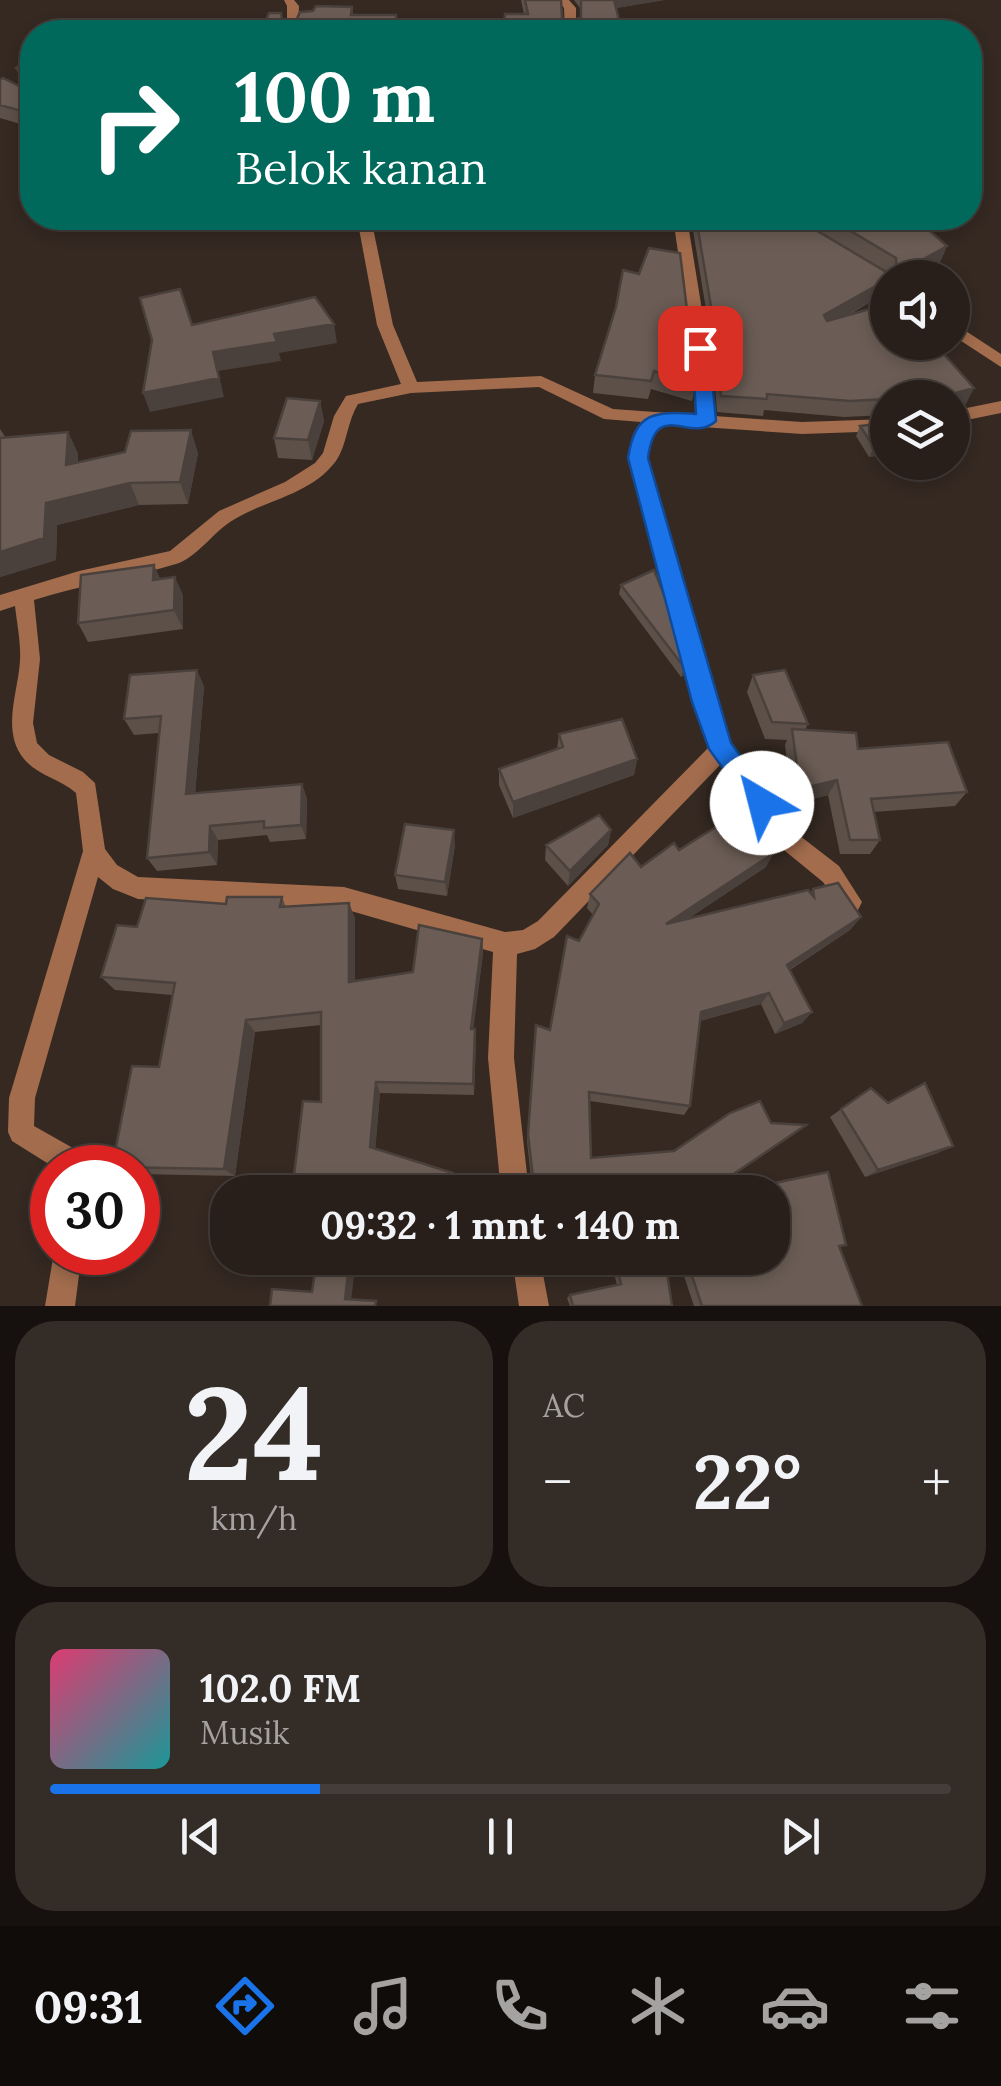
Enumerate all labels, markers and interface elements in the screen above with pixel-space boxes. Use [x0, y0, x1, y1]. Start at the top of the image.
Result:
text: 100 m [235, 52, 435, 141]
icon: right [70, 60, 200, 190]
text: Belok kanan [235, 139, 487, 196]
map controls [870, 260, 970, 480]
button: sound [870, 260, 970, 360]
pin [658, 306, 743, 391]
icon: arrive [673, 321, 728, 376]
button: layers [870, 380, 970, 480]
position arrow [710, 751, 814, 855]
speed limit sign: 30 [30, 1145, 160, 1275]
text: 09:32 · 1 mnt · 140 m [320, 1201, 680, 1249]
text: 24 [184, 1349, 324, 1516]
text: AC [543, 1385, 585, 1426]
text: 22° [693, 1434, 801, 1530]
text: − [543, 1447, 572, 1517]
text: + [922, 1447, 951, 1517]
text: km/h [211, 1498, 297, 1539]
text: 102.0 FM [200, 1664, 361, 1712]
text: Musik [200, 1712, 289, 1753]
icon: previous [173, 1809, 228, 1864]
icon: pause [473, 1809, 528, 1864]
icon: next [773, 1809, 828, 1864]
icon: directions [210, 1971, 280, 2041]
icon: music [348, 1971, 418, 2041]
icon: phone [485, 1971, 555, 2041]
icon: climate [623, 1971, 693, 2041]
icon: car [760, 1971, 830, 2041]
icon: filters [897, 1971, 967, 2041]
text: 09:31 [34, 1978, 143, 2035]

